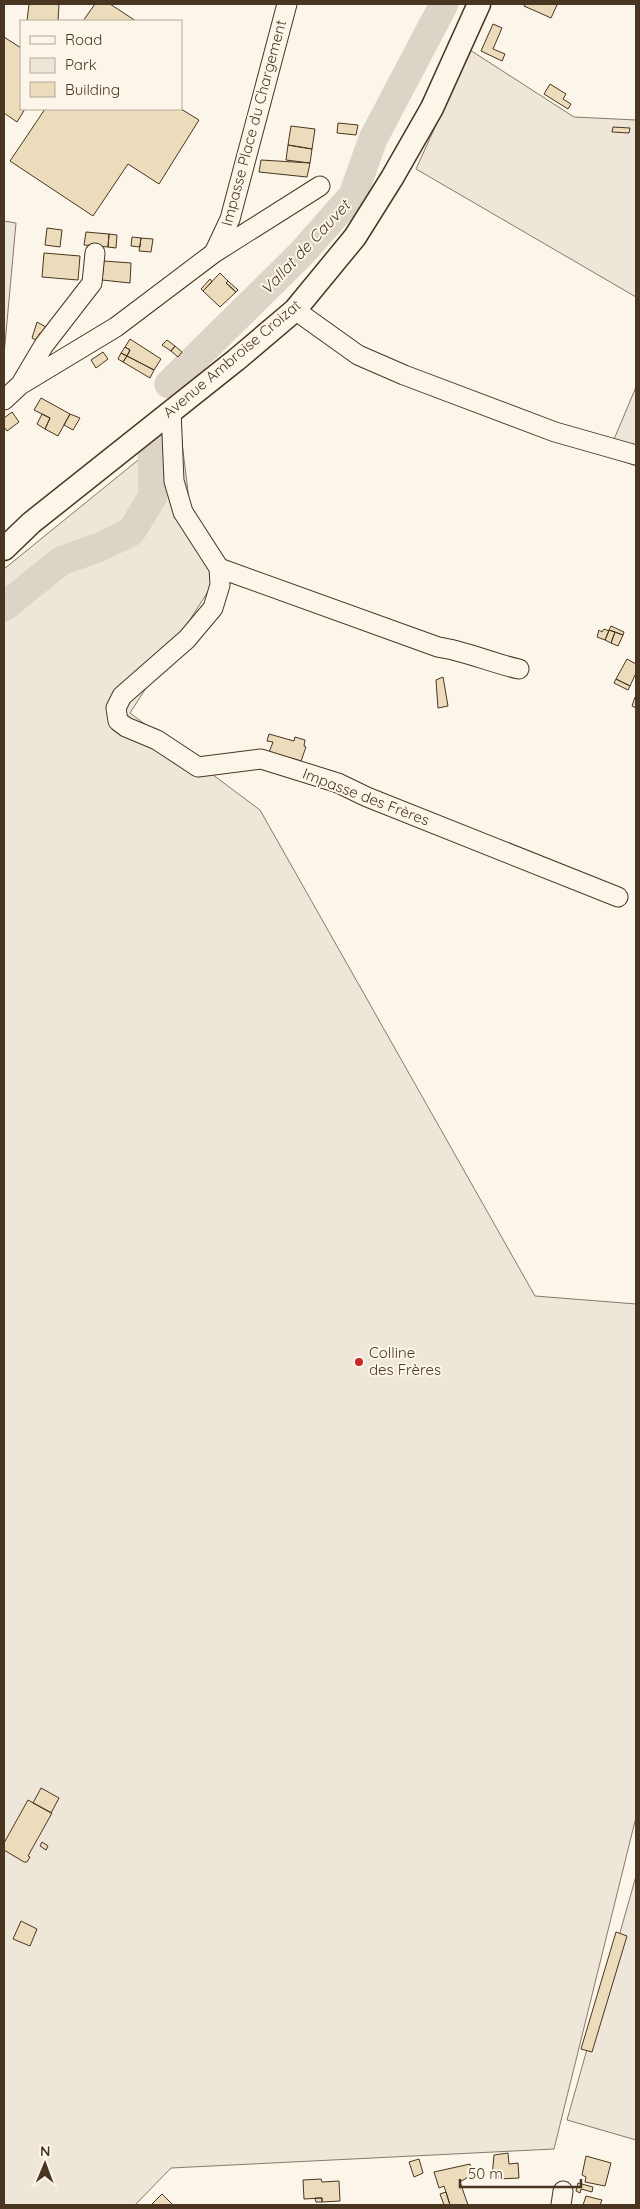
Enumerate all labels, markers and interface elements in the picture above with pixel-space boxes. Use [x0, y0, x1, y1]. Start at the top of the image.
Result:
street label: Impasse Place du Chargement [217, 18, 290, 228]
legend [20, 20, 182, 110]
text: Road [65, 30, 102, 49]
text: Park [65, 55, 97, 74]
text: Building [65, 80, 120, 99]
water label: Vallat de Cauvet [256, 194, 355, 298]
street label: Avenue Ambroise Croizat [159, 295, 304, 422]
street label: Impasse des Frères [300, 764, 432, 829]
place label: Colline des Frères [369, 1343, 441, 1379]
marker: Colline des Frères [353, 1356, 365, 1368]
north arrow [20, 2139, 70, 2189]
text: N [40, 2142, 51, 2160]
scale bar [460, 2156, 581, 2188]
text: 50 m [468, 2164, 503, 2183]

